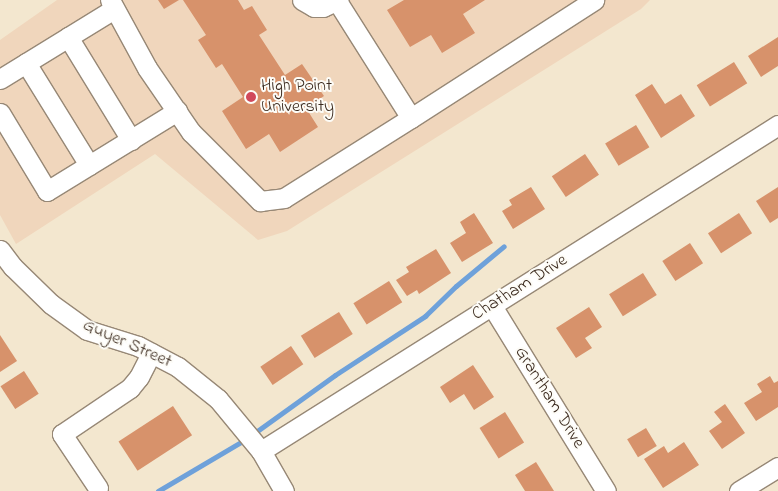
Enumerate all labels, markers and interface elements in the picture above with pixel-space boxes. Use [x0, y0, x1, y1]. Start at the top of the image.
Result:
place label: High Point University [261, 76, 334, 118]
marker: High Point University [245, 91, 257, 103]
street label: Chatham Drive [468, 250, 572, 326]
street label: Guyer Street [79, 315, 175, 373]
street label: Grantham Drive [509, 343, 589, 453]

